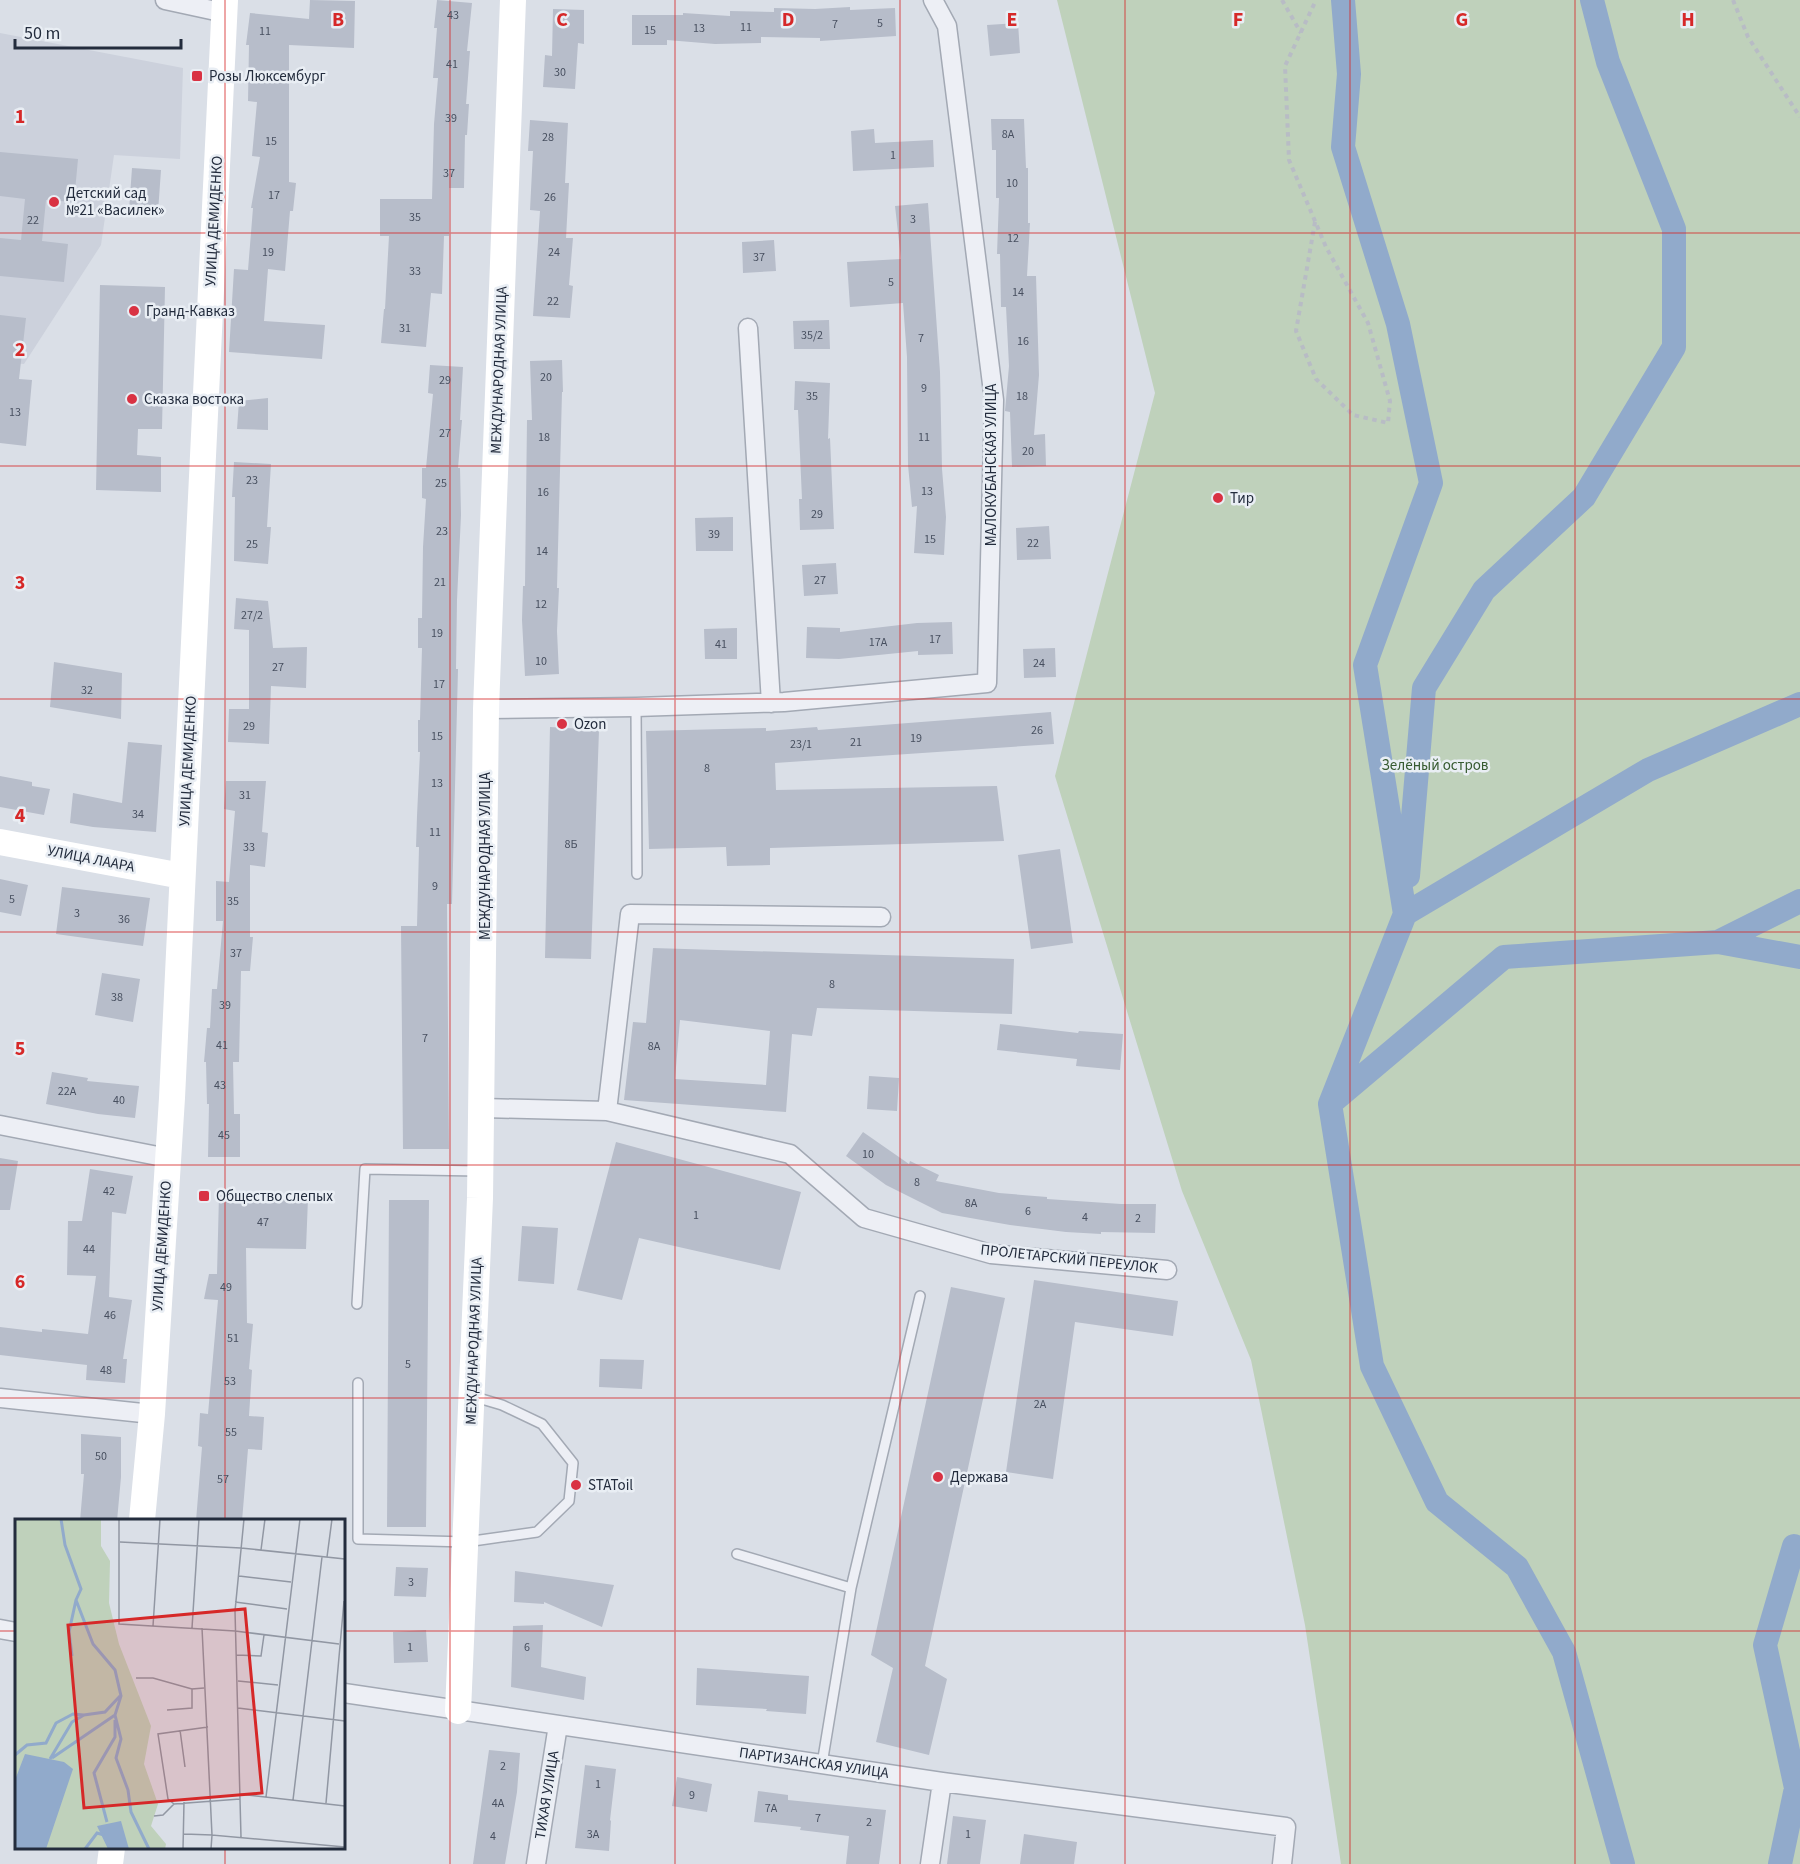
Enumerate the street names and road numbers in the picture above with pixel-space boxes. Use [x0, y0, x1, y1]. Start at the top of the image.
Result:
street label: УЛИЦА ДЕМИДЕНКО [200, 155, 228, 287]
street label: МЕЖДУНАРОДНАЯ УЛИЦА [486, 285, 512, 454]
street label: МАЛОКУБАНСКАЯ УЛИЦА [981, 383, 1002, 546]
street label: УЛИЦА ДЕМИДЕНКО [174, 695, 202, 827]
street label: МЕЖДУНАРОДНАЯ УЛИЦА [475, 771, 496, 940]
street label: УЛИЦА ЛААРА [46, 840, 137, 878]
street label: УЛИЦА ДЕМИДЕНКО [147, 1180, 177, 1312]
street label: ПРОЛЕТАРСКИЙ ПЕРЕУЛОК [979, 1239, 1159, 1279]
street label: МЕЖДУНАРОДНАЯ УЛИЦА [461, 1256, 487, 1425]
street label: ПАРТИЗАНСКАЯ УЛИЦА [738, 1742, 891, 1784]
street label: ТИХАЯ УЛИЦА [530, 1748, 564, 1841]

